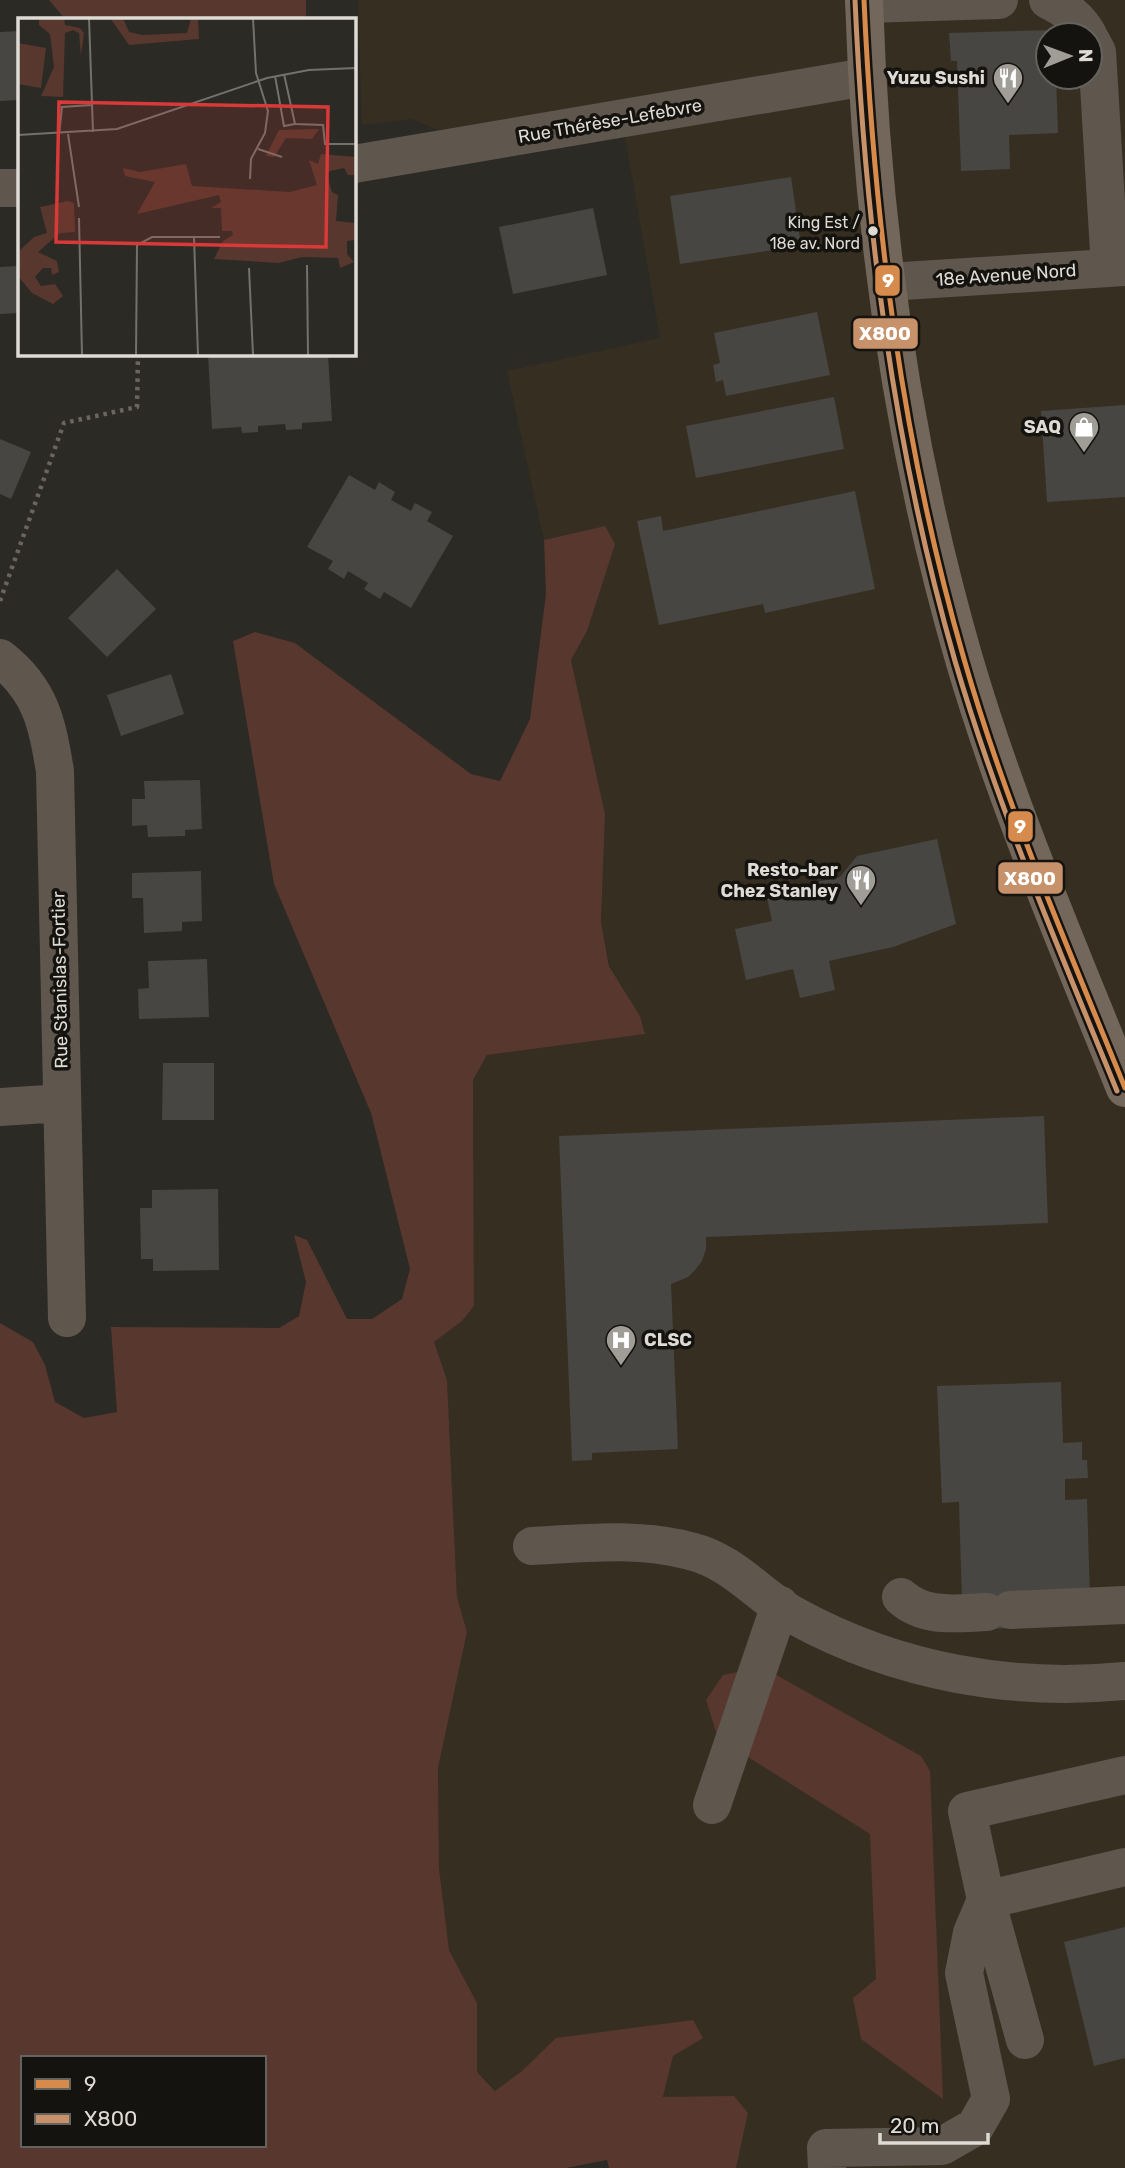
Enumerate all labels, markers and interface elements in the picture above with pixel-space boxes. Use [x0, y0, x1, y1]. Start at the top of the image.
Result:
inset map [18, 18, 355, 355]
north arrow [1034, 21, 1104, 91]
text: N [1074, 49, 1097, 63]
restaurant icon: Yuzu Sushi [991, 61, 1025, 105]
place label: Yuzu Sushi [887, 67, 985, 89]
street label: Rue Thérèse-Lefebvre [516, 94, 704, 148]
place label: King Est / 18e av. Nord [770, 213, 860, 253]
marker: King Est / 18e av. Nord [866, 224, 880, 238]
street label: 18e Avenue Nord [935, 259, 1077, 291]
line badge: 9 [874, 264, 901, 297]
text: 9 [882, 269, 894, 292]
line badge: X800 [852, 317, 919, 350]
text: X800 [859, 322, 911, 345]
shop icon: SAQ [1067, 410, 1101, 454]
place label: SAQ [1024, 416, 1061, 438]
line badge: 9 [1007, 810, 1034, 843]
text: 9 [1014, 815, 1026, 838]
place label: Resto-bar Chez Stanley [721, 859, 838, 902]
line badge: X800 [997, 861, 1064, 895]
restaurant icon: Resto-bar Chez Stanley [844, 863, 878, 907]
text: X800 [1004, 867, 1056, 890]
street label: Rue Stanislas-Fortier [47, 891, 73, 1069]
hospital icon: CLSC [604, 1323, 638, 1367]
place label: CLSC [644, 1329, 692, 1351]
legend [21, 2056, 266, 2147]
text: 9 [84, 2071, 96, 2096]
scale bar [880, 2102, 988, 2146]
text: X800 [84, 2106, 137, 2131]
text: 20 m [890, 2113, 939, 2138]

